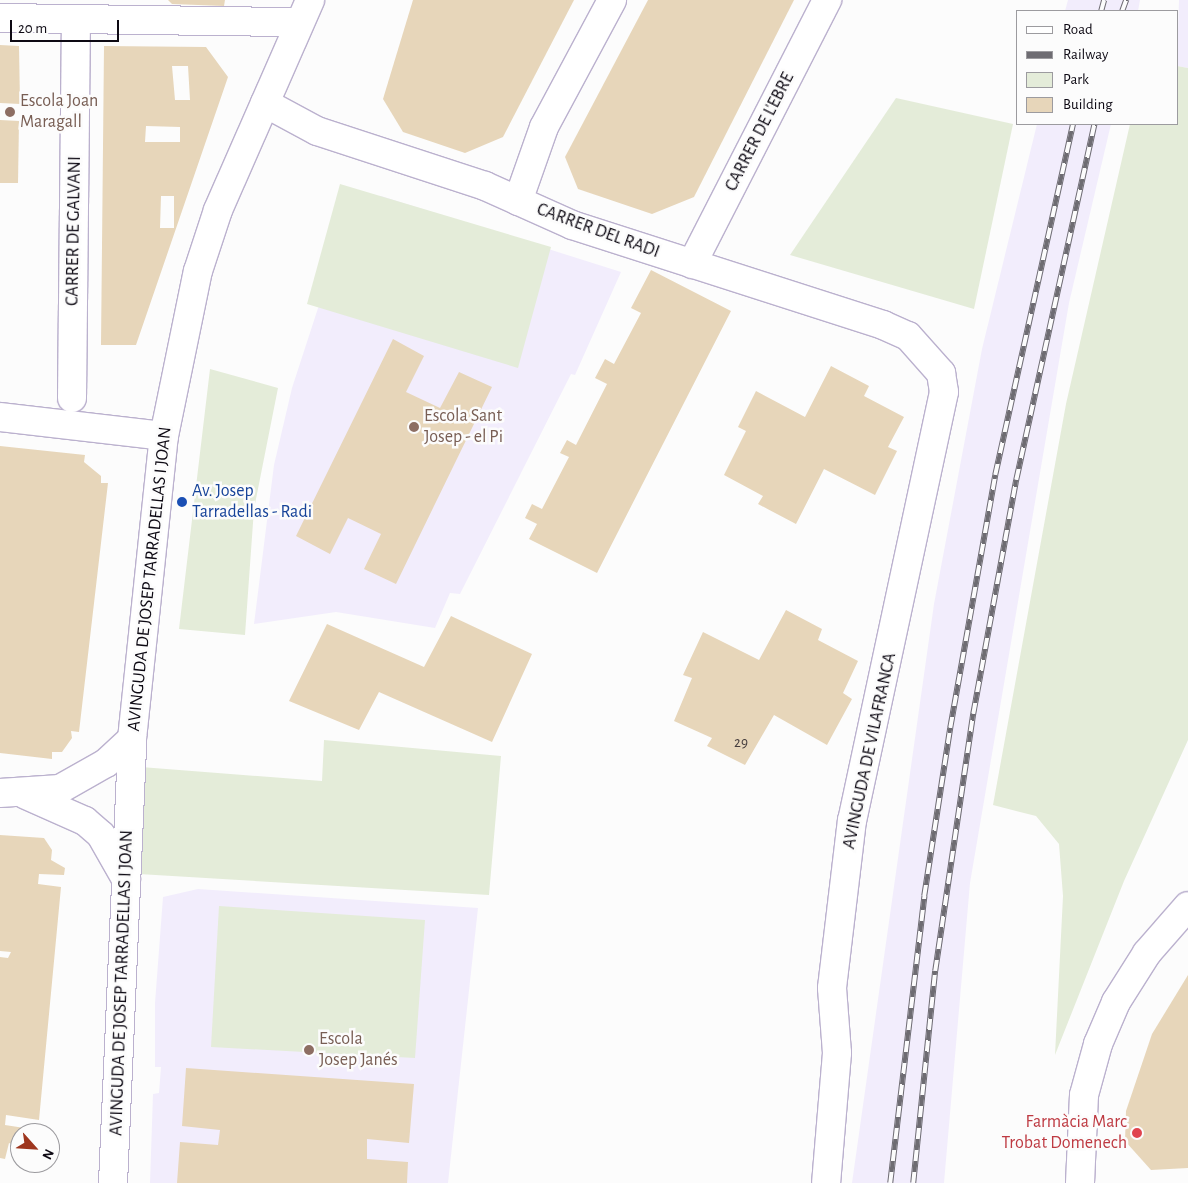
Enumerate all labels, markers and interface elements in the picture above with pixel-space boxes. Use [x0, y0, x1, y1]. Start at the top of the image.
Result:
scale bar [12, 10, 121, 42]
legend [1016, 10, 1178, 125]
text: 20 m [18, 21, 47, 36]
text: Road [1063, 22, 1093, 37]
text: Railway [1063, 47, 1108, 62]
street label: CARRER DE L'EBRE [721, 69, 799, 195]
text: Park [1063, 72, 1089, 87]
place label: Escola Joan Maragall [20, 91, 98, 134]
text: Building [1063, 97, 1113, 112]
marker: Escola Joan Maragall [4, 106, 16, 118]
street label: CARRER DE GALVANI [62, 156, 86, 306]
street label: CARRER DEL RADI [534, 199, 662, 263]
place label: Escola Sant Josep - el Pi [424, 406, 503, 448]
marker: Escola Sant Josep - el Pi [408, 421, 420, 433]
street label: AVINGUDA DE JOSEP TARRADELLAS I JOAN [123, 426, 177, 732]
place label: Av. Josep Tarradellas - Radi [192, 481, 312, 524]
marker: Av. Josep Tarradellas - Radi [176, 496, 188, 508]
street label: AVINGUDA DE VILAFRANCA [839, 651, 901, 851]
house number: 29 [734, 734, 748, 752]
street label: AVINGUDA DE JOSEP TARRADELLAS I JOAN [106, 830, 138, 1136]
place label: Escola Josep Janés [319, 1029, 398, 1072]
marker: Escola Josep Janés [303, 1044, 315, 1056]
place label: Farmàcia Marc Trobat Domenech [1002, 1112, 1127, 1154]
north arrow [10, 1123, 60, 1173]
marker: Farmàcia Marc Trobat Domenech [1131, 1127, 1143, 1139]
text: N [39, 1147, 56, 1162]

